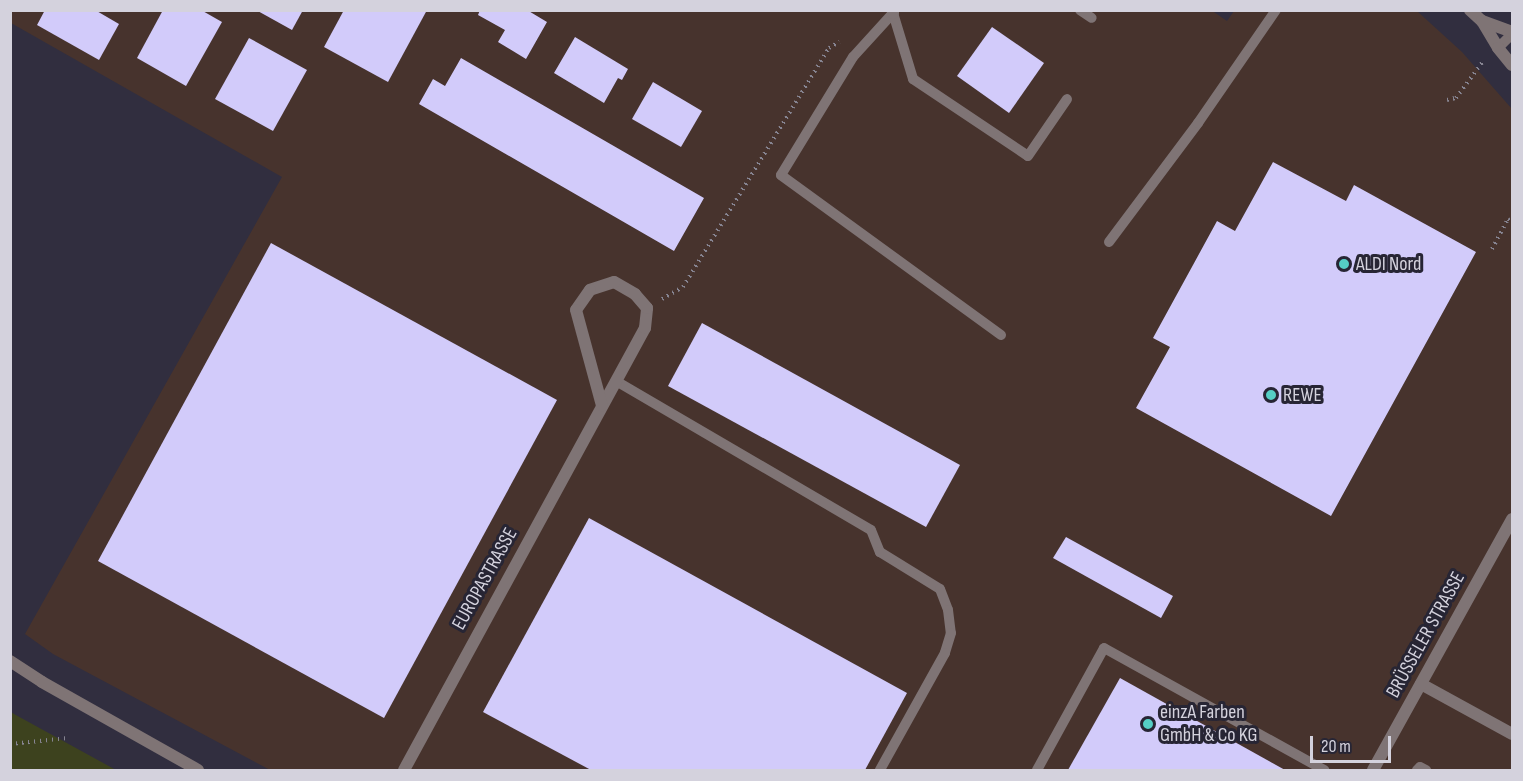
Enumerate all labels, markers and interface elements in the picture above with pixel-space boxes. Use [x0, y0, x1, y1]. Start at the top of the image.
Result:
place label: ALDI Nord [1356, 252, 1421, 276]
marker: ALDI Nord [1337, 257, 1351, 271]
place label: REWE [1283, 383, 1322, 407]
marker: REWE [1264, 388, 1278, 402]
street label: EUROPASTRASSE [447, 524, 523, 634]
street label: BRÜSSELER STRASSE [1382, 568, 1470, 702]
place label: einzA Farben GmbH & Co KG [1160, 700, 1258, 747]
marker: einzA Farben GmbH & Co KG [1141, 717, 1155, 731]
scale bar [1313, 724, 1394, 762]
text: 20 m [1321, 736, 1351, 757]

